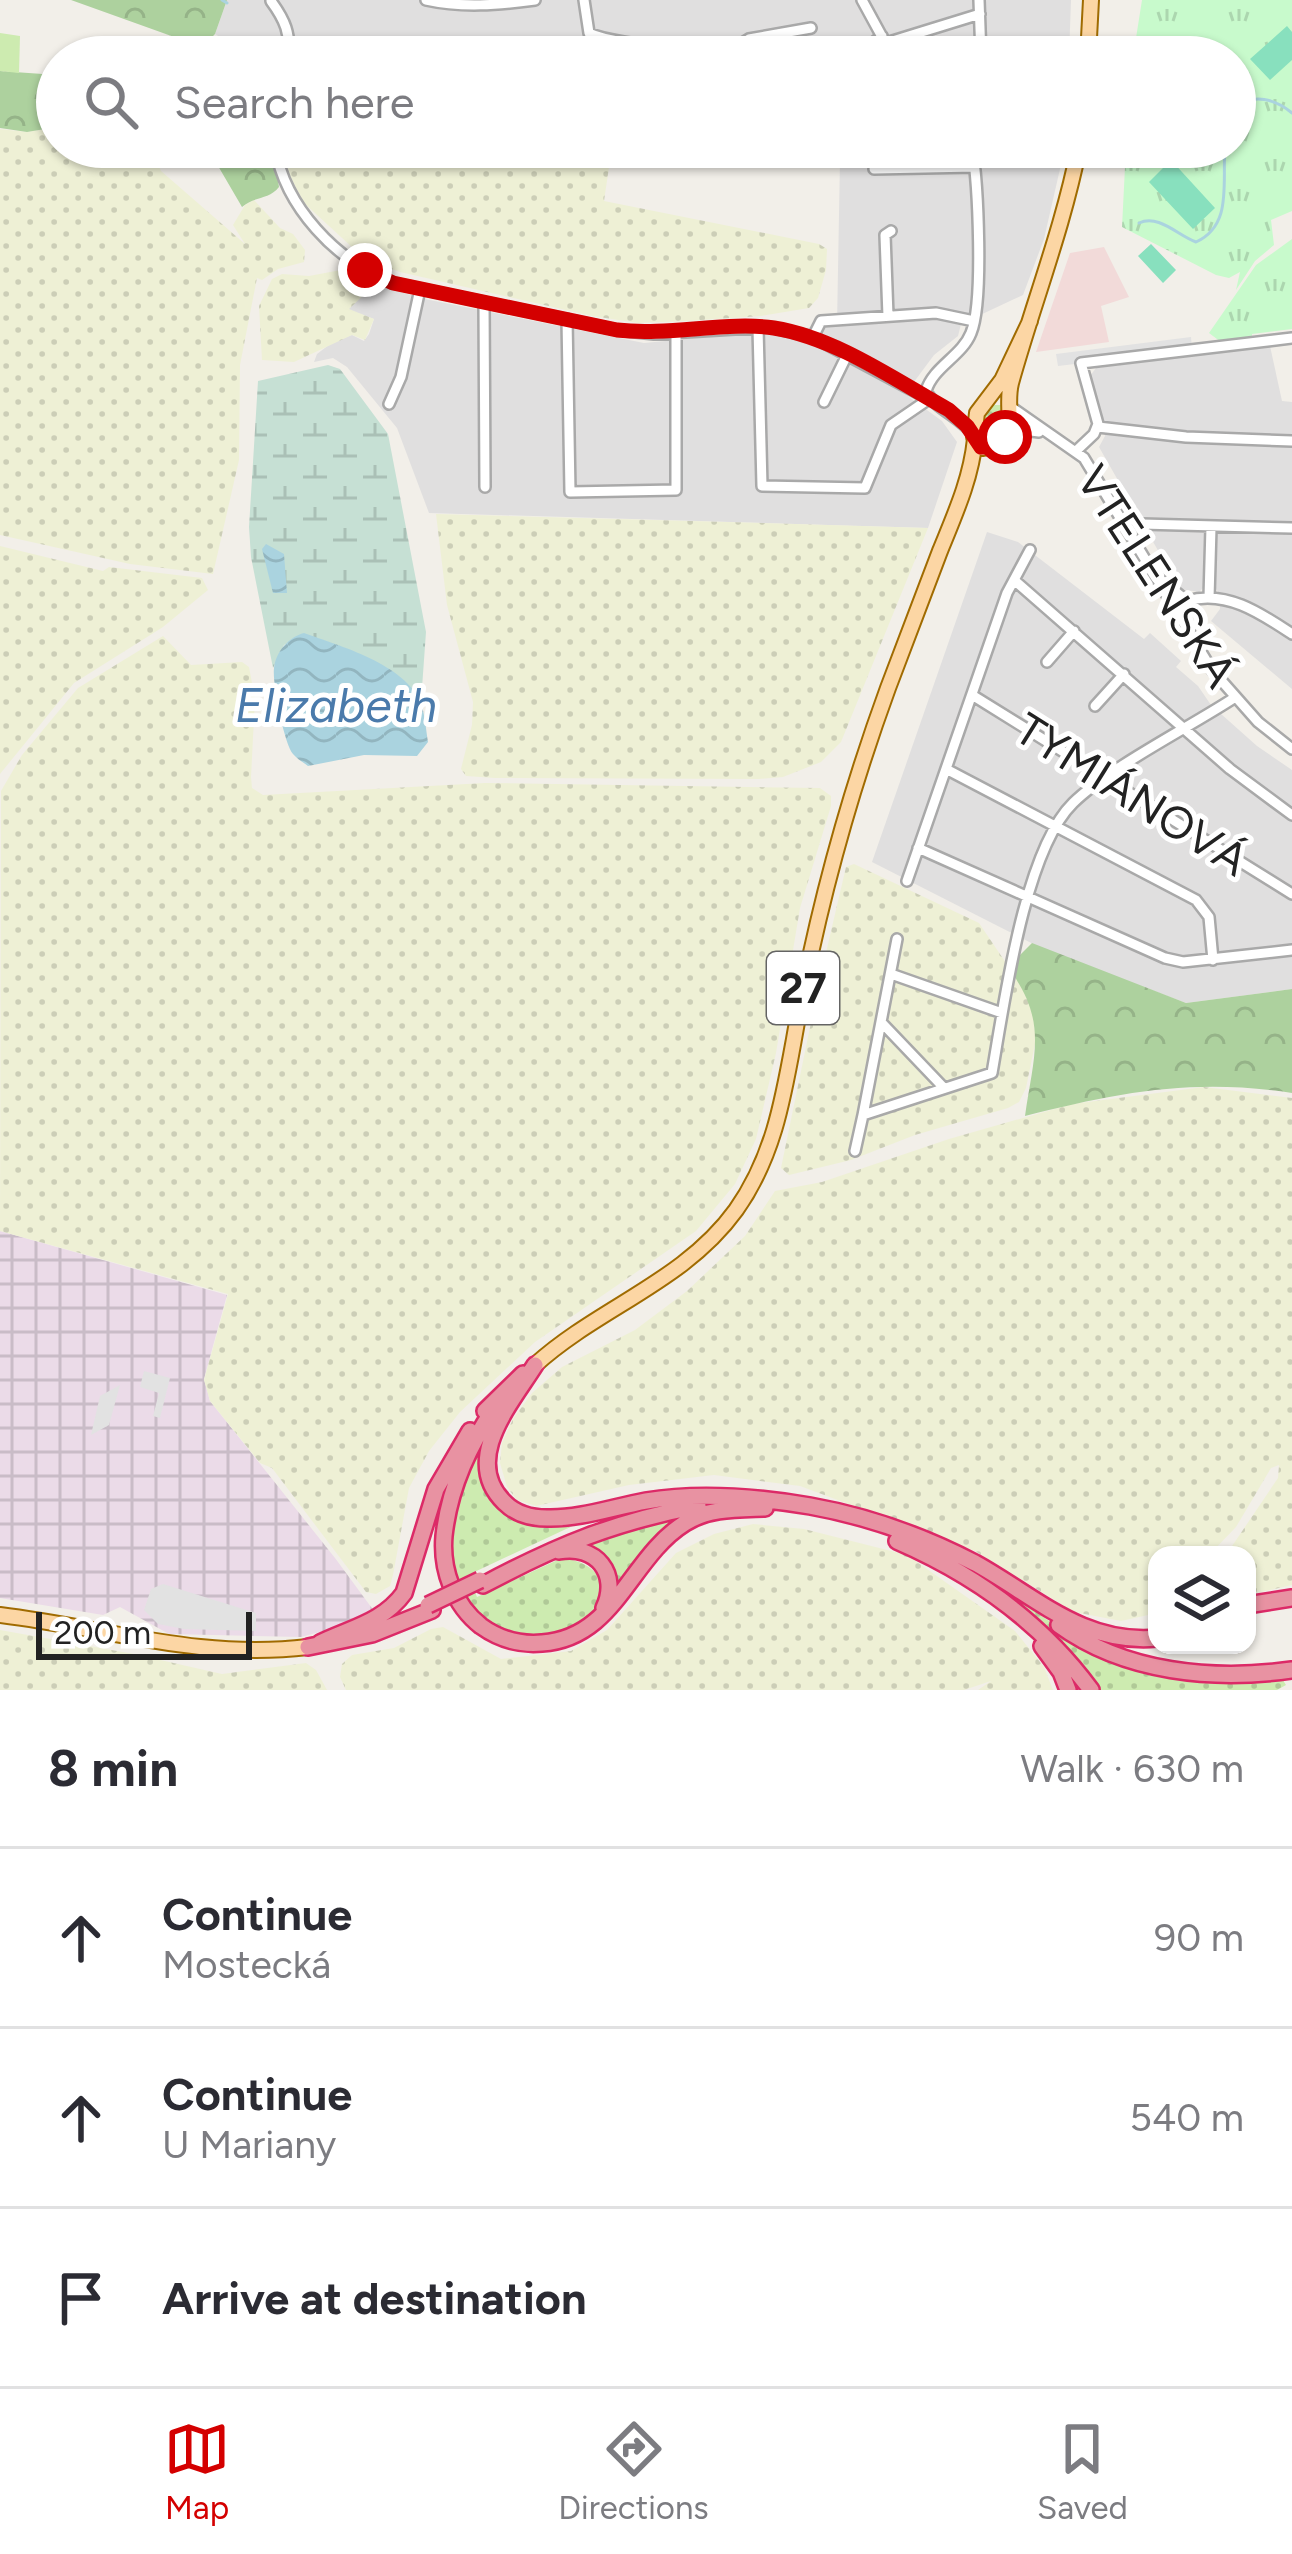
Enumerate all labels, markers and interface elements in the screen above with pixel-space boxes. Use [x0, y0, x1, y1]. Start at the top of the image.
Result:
search box [36, 36, 1256, 168]
icon: search [78, 69, 144, 135]
text: Search here [174, 75, 414, 129]
route end [338, 243, 392, 297]
route start [978, 410, 1032, 464]
street label: VTELENSKÁ [1065, 455, 1249, 697]
water label: Elizabeth [235, 676, 437, 734]
street label: TYMIÁNOVÁ [1006, 701, 1259, 887]
road number: 27 [767, 952, 839, 1024]
map controls [1148, 1546, 1256, 1654]
button: layers [1148, 1546, 1256, 1654]
scale bar [36, 1606, 252, 1659]
text: 200 m [54, 1613, 151, 1652]
text: 8 min [48, 1738, 178, 1799]
text: Walk · 630 m [1020, 1745, 1244, 1792]
text: Continue [162, 1887, 352, 1941]
icon: ahead [48, 1905, 114, 1971]
text: 90 m [1154, 1914, 1244, 1961]
text: Mostecká [162, 1941, 331, 1988]
text: Continue [162, 2067, 352, 2121]
icon: ahead [48, 2085, 114, 2151]
text: 540 m [1130, 2094, 1244, 2141]
text: U Mariany [162, 2121, 336, 2168]
icon: arrive [48, 2265, 114, 2331]
text: Arrive at destination [162, 2271, 586, 2325]
tab: Map [164, 2416, 230, 2527]
tab: Directions [558, 2416, 709, 2527]
tab: Saved [1037, 2416, 1128, 2527]

